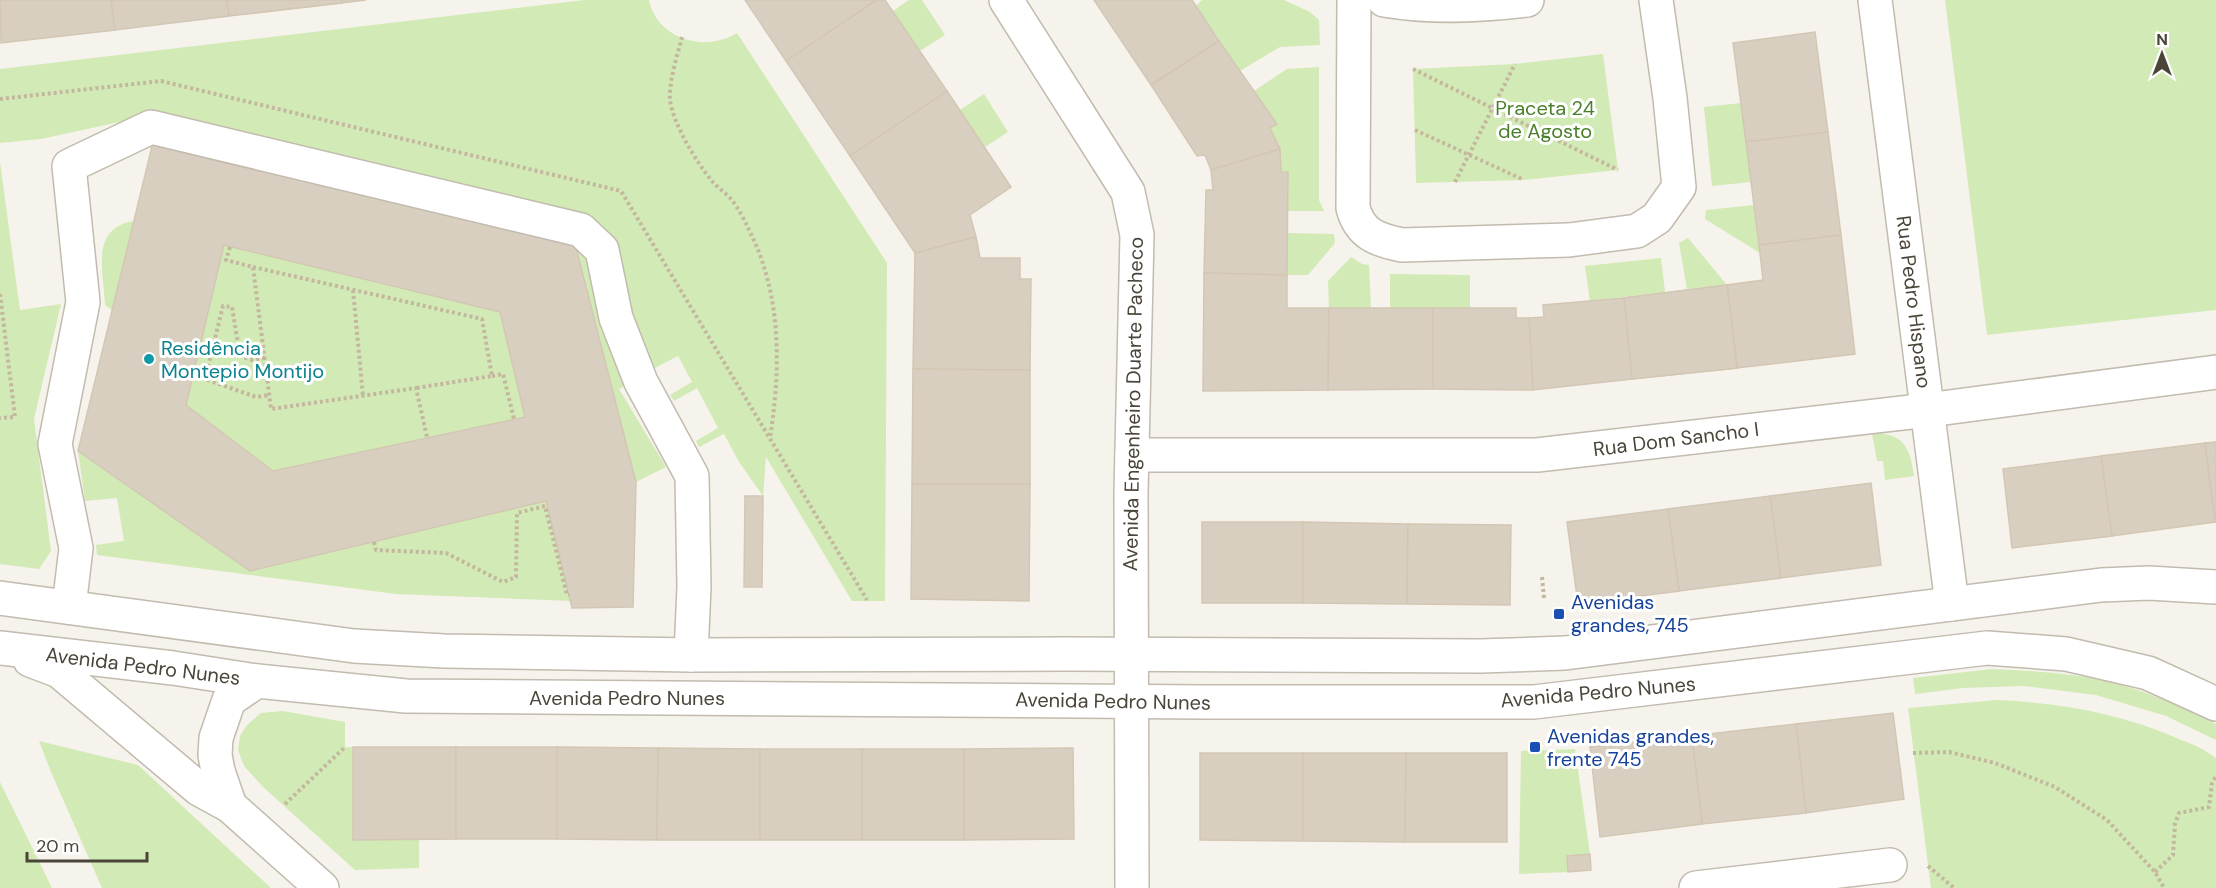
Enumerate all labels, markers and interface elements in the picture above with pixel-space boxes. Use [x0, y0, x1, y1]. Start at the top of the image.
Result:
north arrow [2132, 24, 2192, 84]
text: N [2156, 29, 2168, 50]
park label: Praceta 24 de Agosto [1495, 95, 1595, 144]
street label: Rua Pedro Hispano [1891, 214, 1937, 390]
street label: Avenida Engenheiro Duarte Pacheco [1117, 237, 1149, 571]
place label: Residência Montepio Montijo [161, 335, 324, 384]
marker: Residência Montepio Montijo [142, 352, 156, 366]
street label: Rua Dom Sancho I [1592, 416, 1760, 462]
place label: Avenidas grandes, 745 [1571, 589, 1689, 638]
marker: Avenidas grandes, 745 [1552, 607, 1566, 621]
street label: Avenida Pedro Nunes [44, 641, 242, 691]
street label: Avenida Pedro Nunes [1499, 671, 1697, 713]
street label: Avenida Pedro Nunes [529, 685, 725, 711]
street label: Avenida Pedro Nunes [1015, 686, 1211, 716]
place label: Avenidas grandes, frente 745 [1547, 723, 1714, 772]
marker: Avenidas grandes, frente 745 [1528, 740, 1542, 754]
scale bar [27, 825, 147, 863]
text: 20 m [36, 834, 79, 858]

